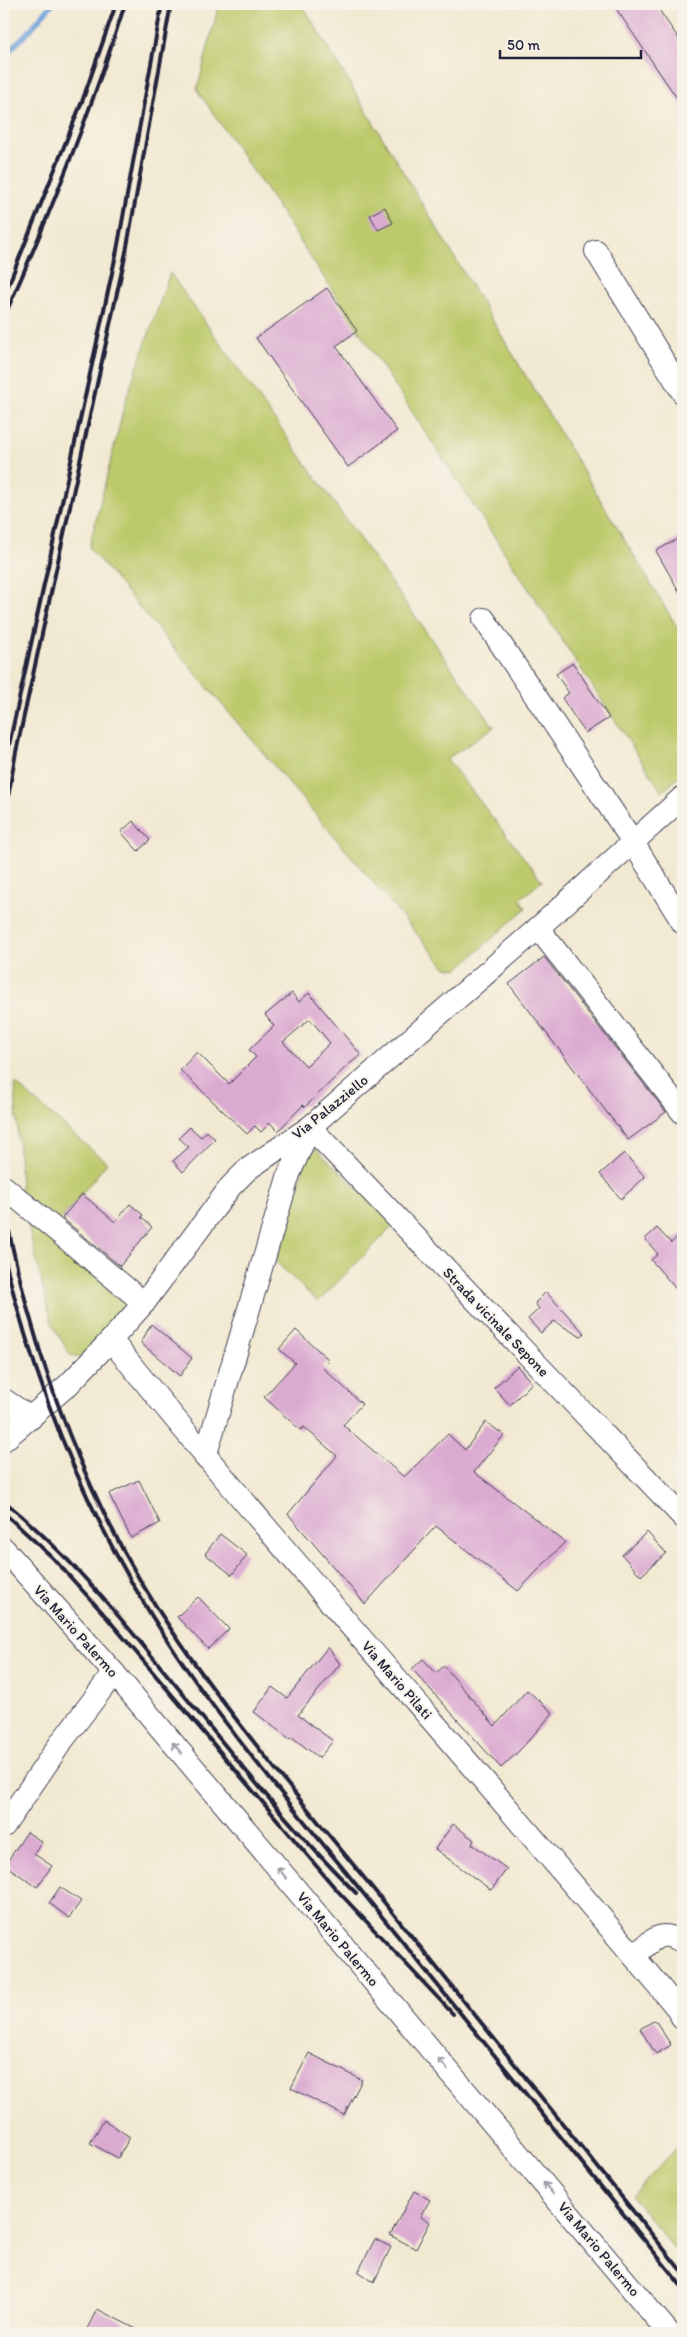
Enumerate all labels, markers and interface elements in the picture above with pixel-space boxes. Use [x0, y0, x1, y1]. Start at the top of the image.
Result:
scale bar [500, 28, 641, 60]
text: 50 m [507, 36, 540, 54]
street label: Via Palazziello [288, 1071, 372, 1143]
street label: Strada vicinale Sepone [439, 1264, 553, 1380]
street label: Via Mario Palermo [30, 1581, 122, 1681]
street label: Via Mario Pilati [358, 1637, 436, 1723]
one-way arrow [172, 1742, 183, 1755]
one-way arrow [277, 1867, 288, 1880]
street label: Via Mario Palermo [293, 1888, 383, 1990]
one-way arrow [438, 2058, 449, 2071]
one-way arrow [542, 2182, 553, 2195]
street label: Via Mario Palermo [554, 2198, 644, 2300]

